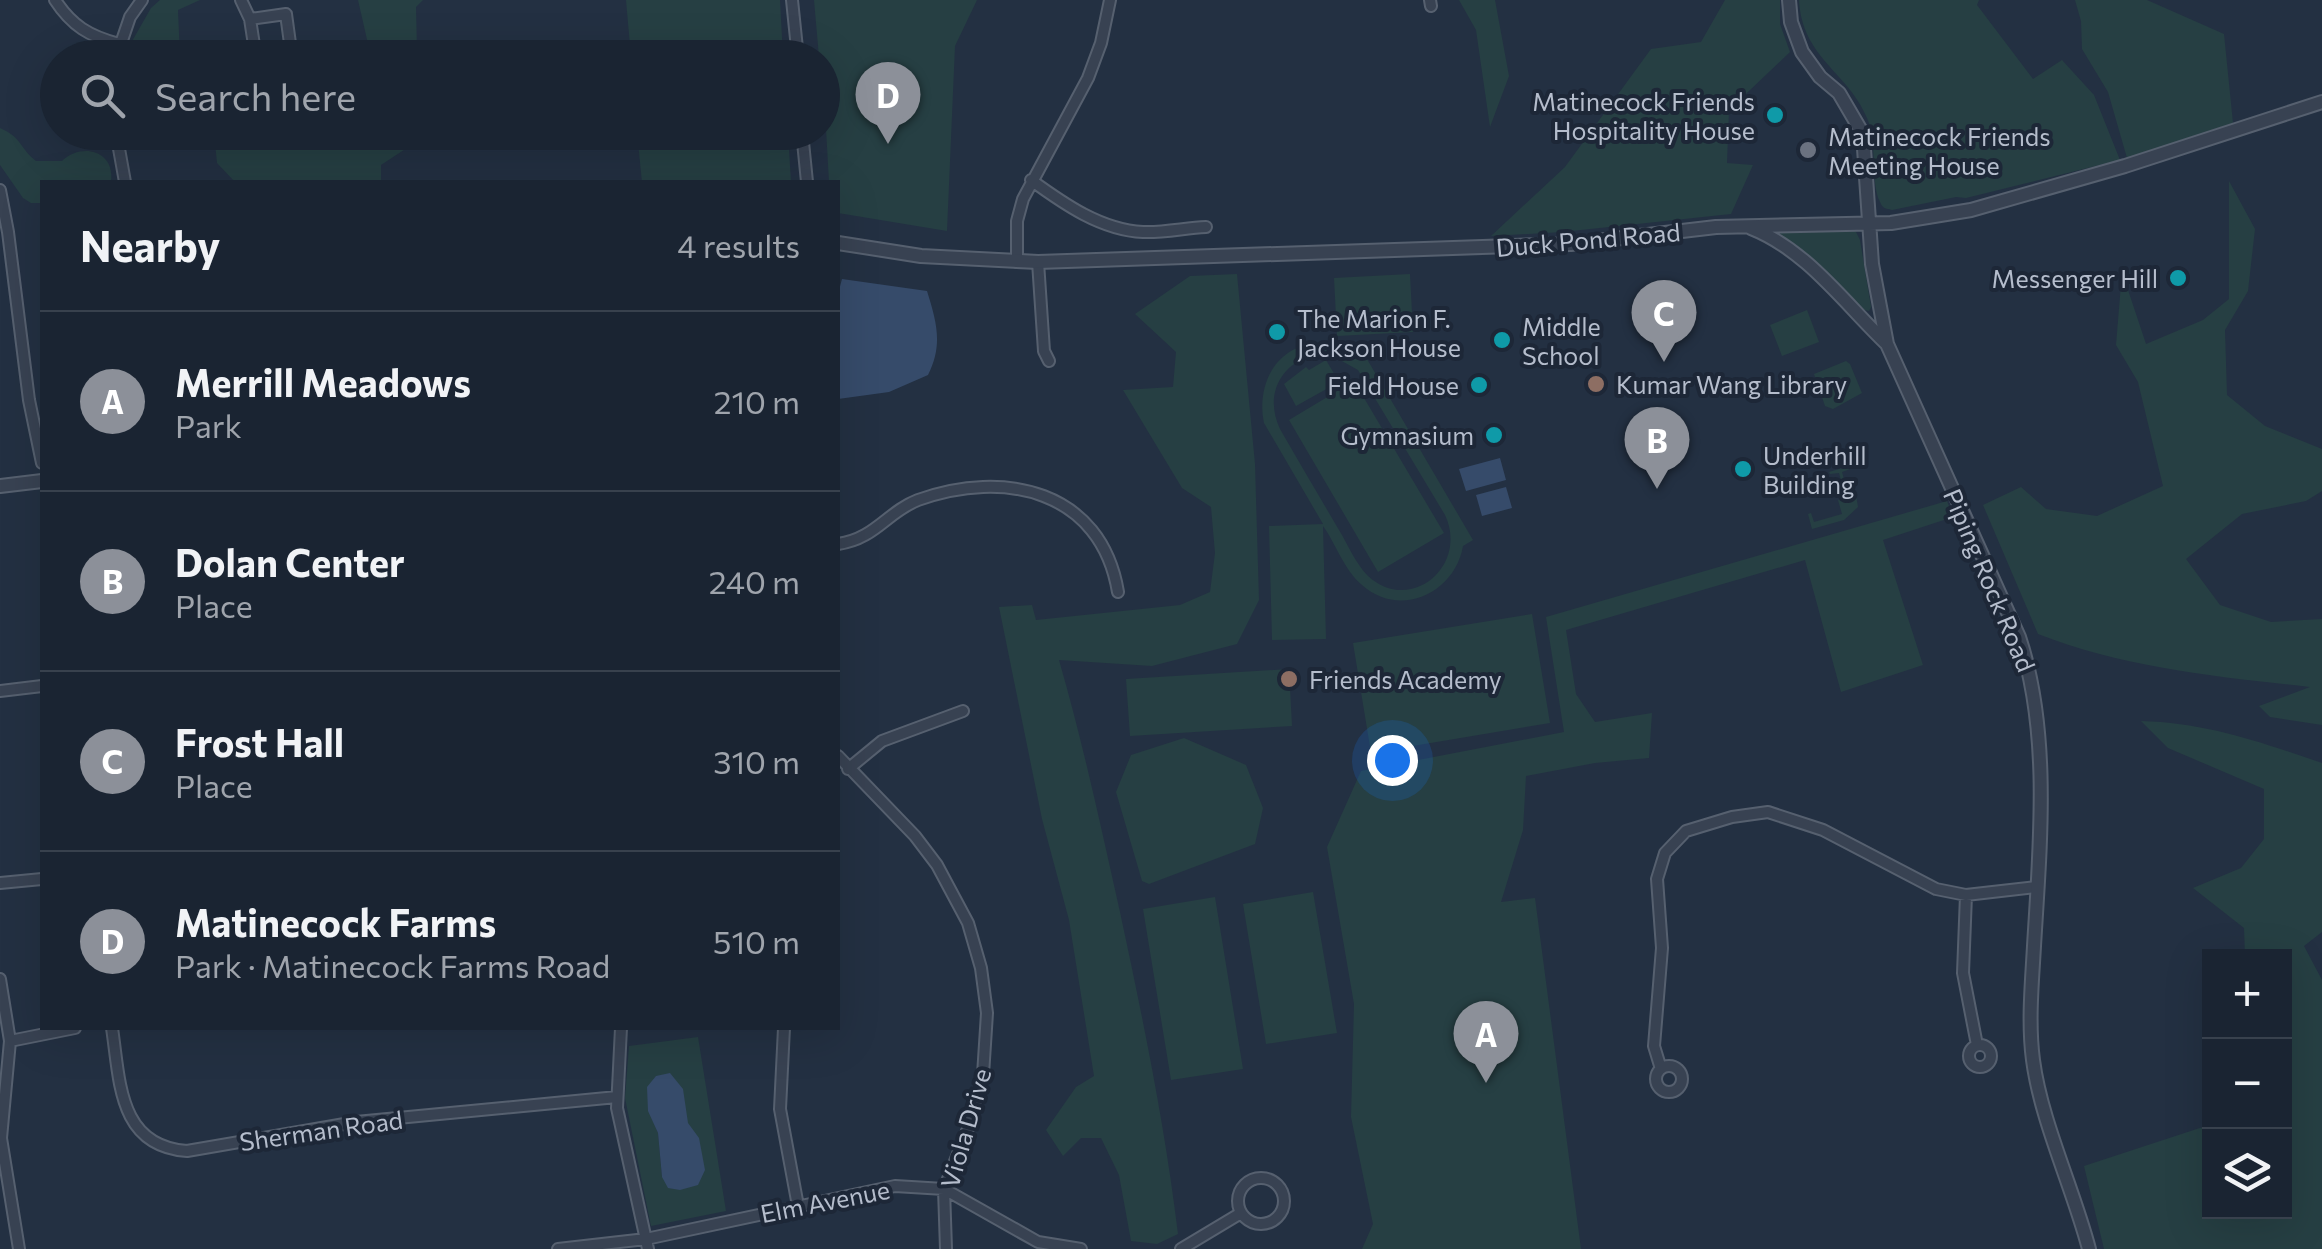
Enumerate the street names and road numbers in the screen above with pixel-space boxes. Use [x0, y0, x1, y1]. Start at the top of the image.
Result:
street label: Duck Pond Road [1494, 216, 1682, 262]
street label: Piping Rock Road [1938, 484, 2042, 676]
street label: Viola Drive [934, 1065, 996, 1191]
street label: Sherman Road [237, 1104, 405, 1156]
street label: Elm Avenue [758, 1174, 892, 1228]

